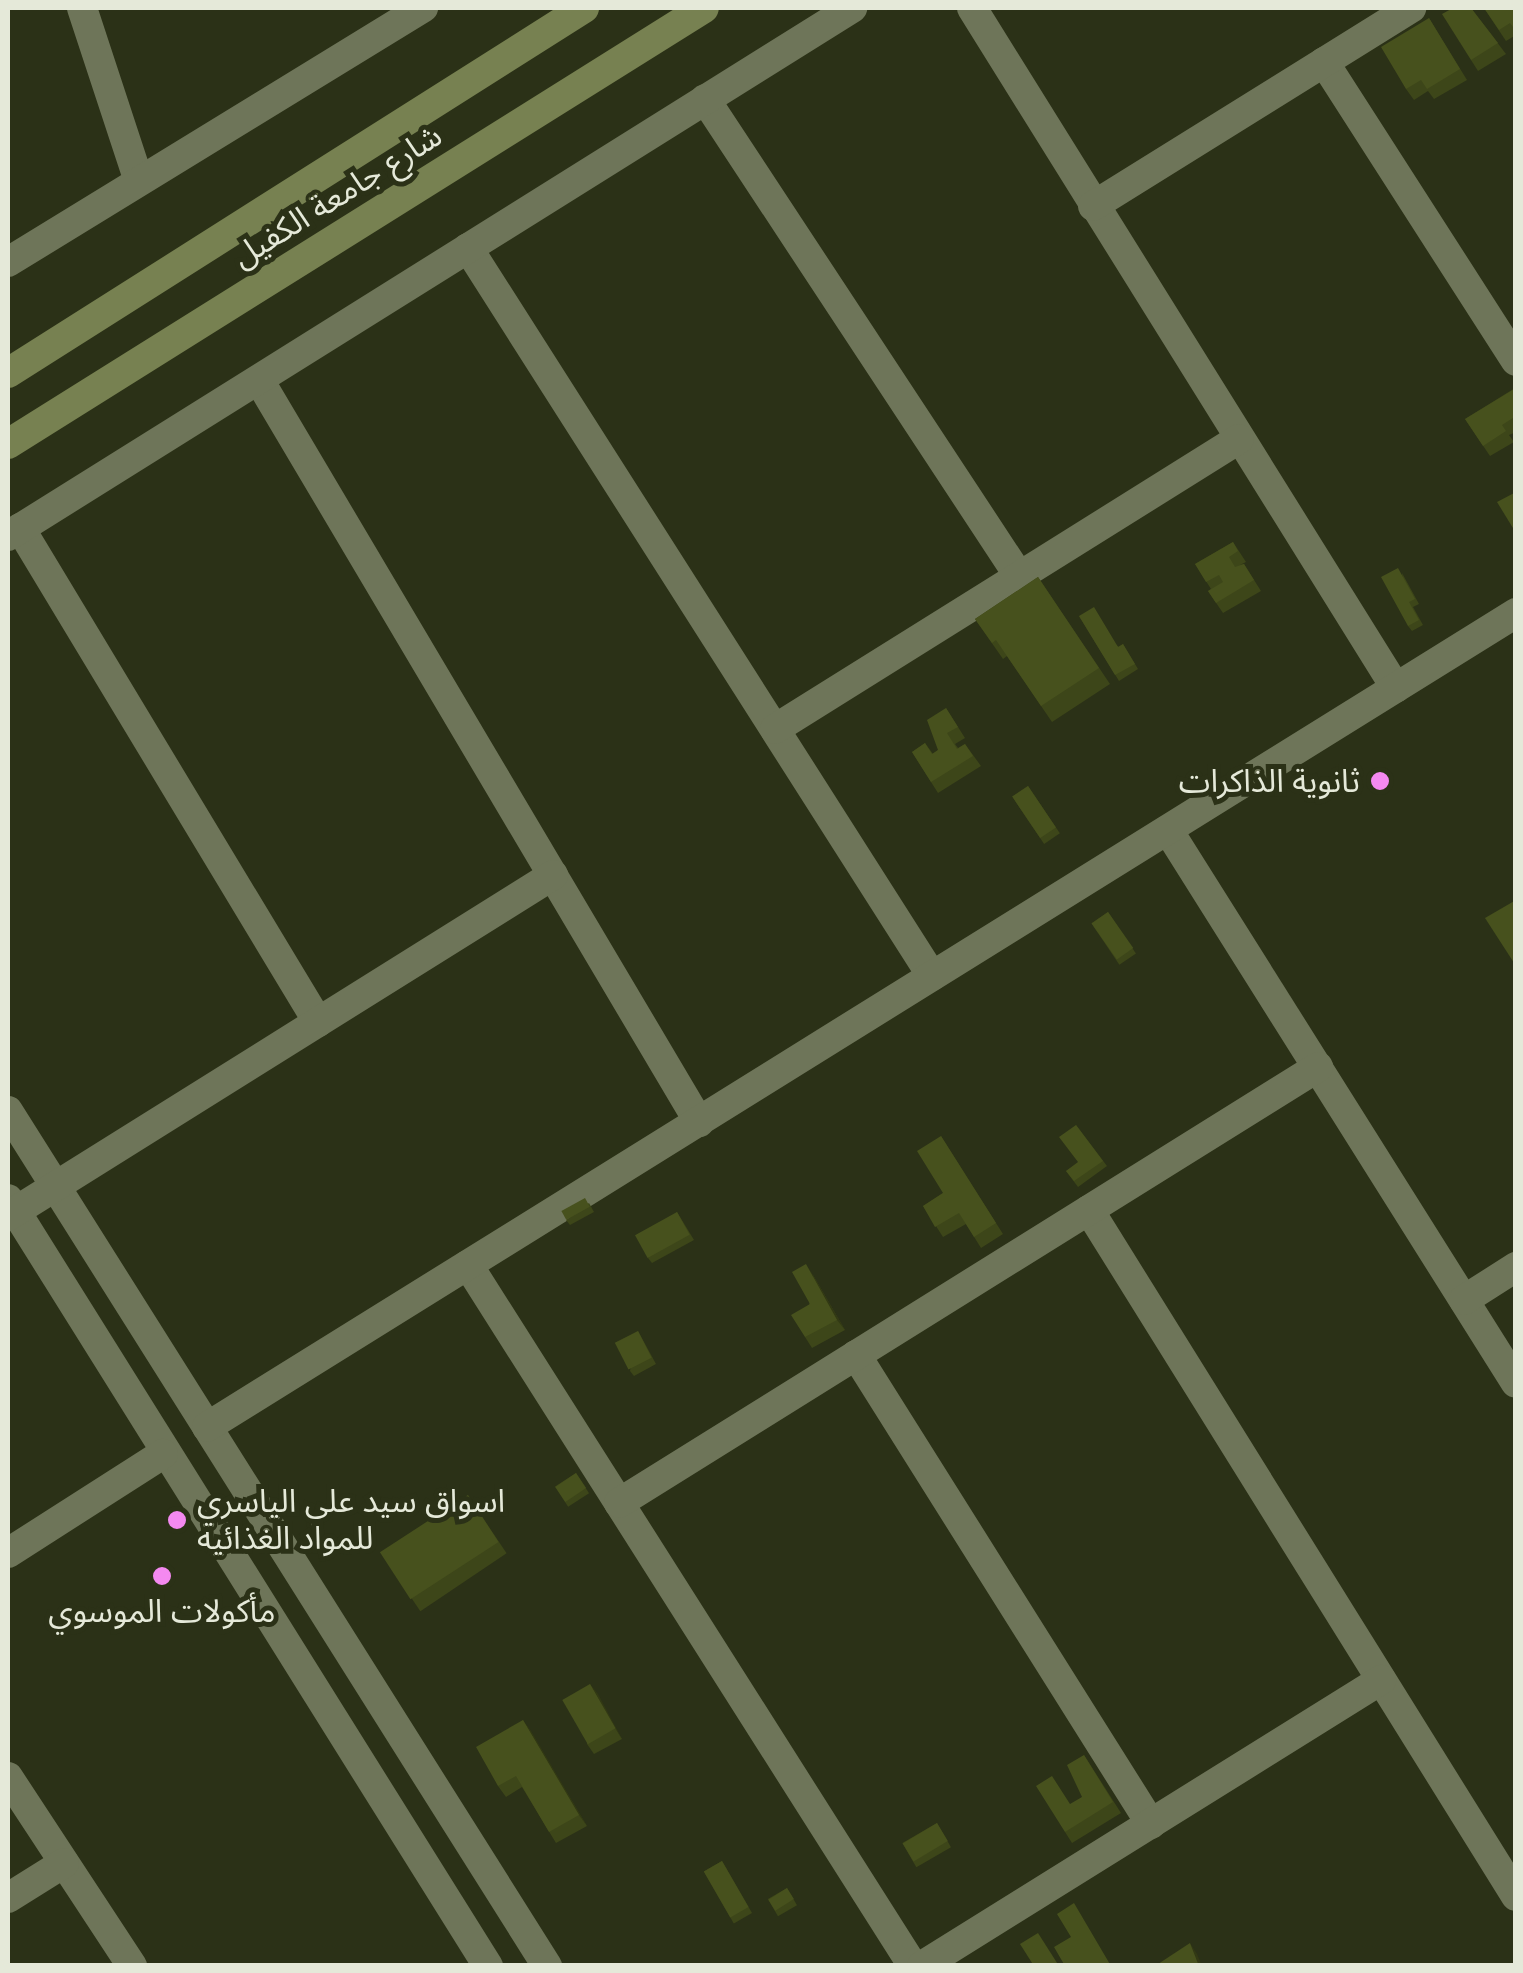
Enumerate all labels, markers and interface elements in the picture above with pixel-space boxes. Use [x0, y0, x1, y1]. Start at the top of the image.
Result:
street label: شارع جامعة الكفيل [225, 116, 449, 276]
place label: ثانوية الذاكرات [1179, 762, 1360, 800]
marker: ثانوية الذاكرات [1369, 770, 1391, 792]
place label: اسواق سيد علي الياسري للمواد الغذائيه [197, 1483, 505, 1558]
marker: اسواق سيد علي الياسري للمواد الغذائيه [166, 1509, 188, 1531]
marker: مأكولات الموسوي [151, 1565, 173, 1587]
place label: مأكولات الموسوي [48, 1592, 276, 1630]

